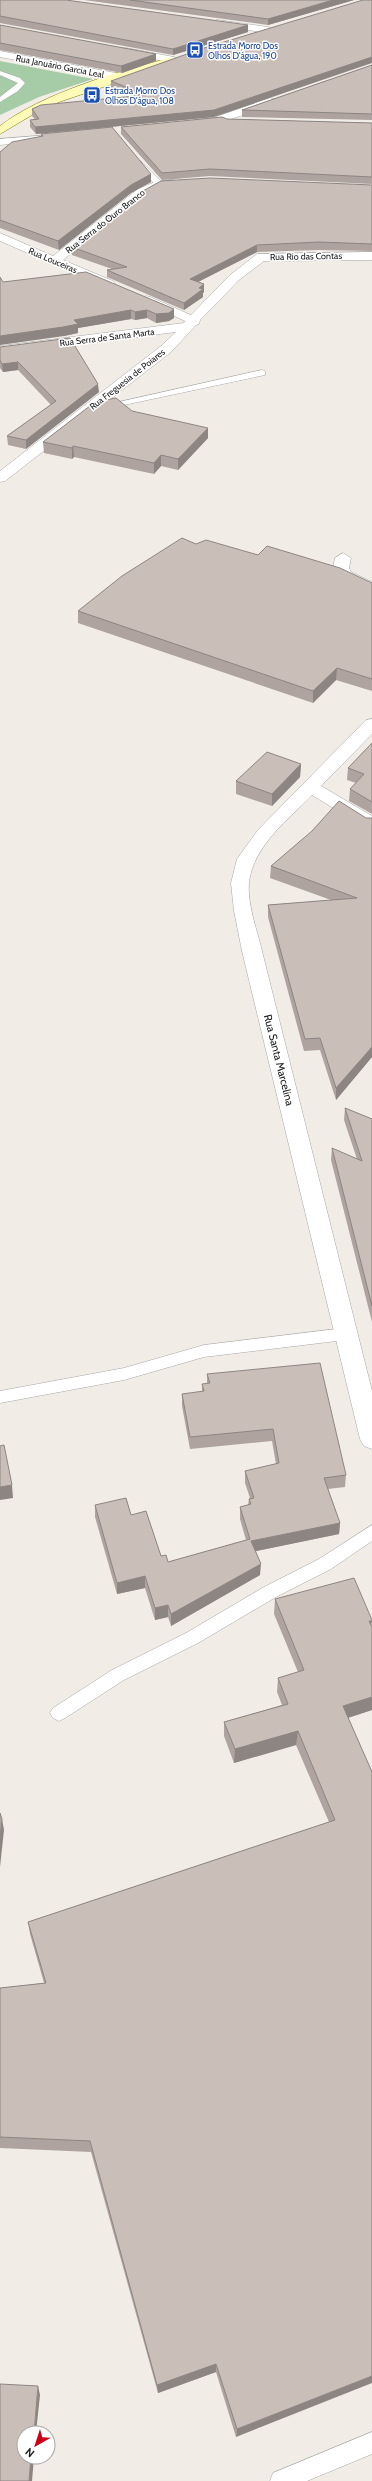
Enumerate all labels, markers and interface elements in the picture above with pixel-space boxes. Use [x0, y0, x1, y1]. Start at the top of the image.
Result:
bus stop icon: Estrada Morro Dos Olhos D'água, 190 [185, 40, 205, 60]
place label: Estrada Morro Dos Olhos D'água, 190 [208, 40, 278, 61]
street label: Rua Januário Garcia Leal [15, 52, 106, 80]
bus stop icon: Estrada Morro Dos Olhos D'água, 108 [82, 85, 102, 105]
place label: Estrada Morro Dos Olhos D'água, 108 [105, 85, 175, 106]
street label: Rua Serra do Ouro Branco [63, 186, 147, 255]
street label: Rua Louceiras [27, 245, 79, 275]
street label: Rua Rio das Contas [270, 250, 342, 262]
street label: Rua Serra de Santa Marta [59, 326, 156, 348]
street label: Rua Freguesia de Poiares [87, 346, 167, 412]
street label: Rua Santa Marcelina [261, 1013, 297, 1108]
north arrow [16, 2425, 56, 2465]
text: N [22, 2445, 37, 2461]

